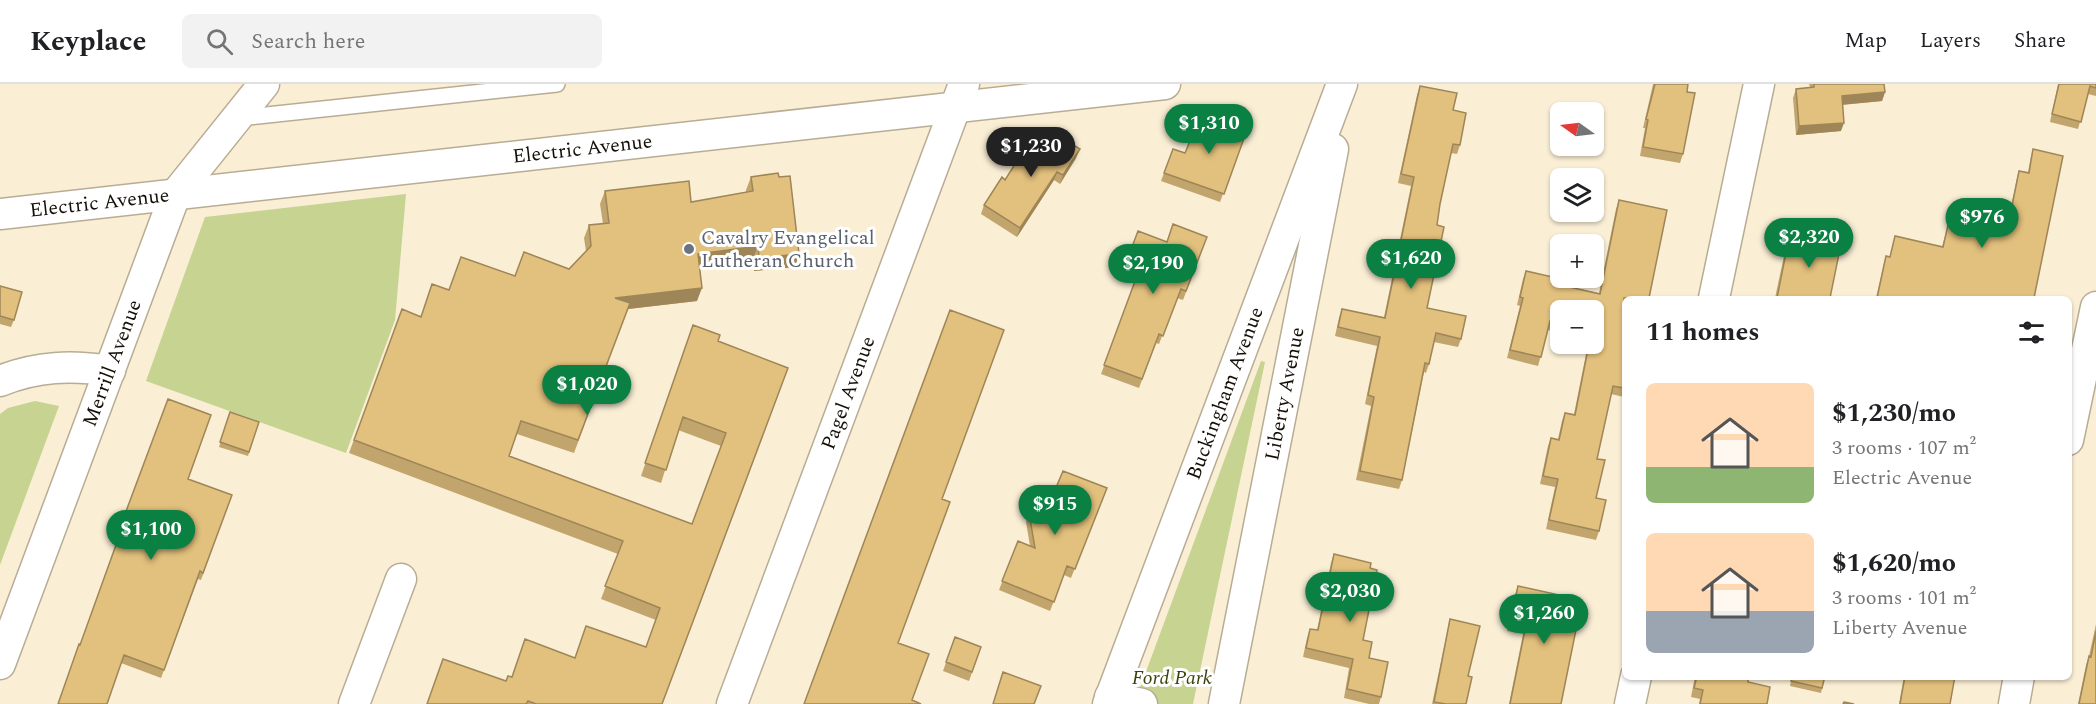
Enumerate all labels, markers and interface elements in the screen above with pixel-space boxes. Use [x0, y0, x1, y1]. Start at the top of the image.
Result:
search box [182, 14, 602, 68]
text: Keyplace [30, 20, 146, 63]
icon: search [203, 25, 236, 58]
text: Search here [251, 25, 365, 58]
text: Map [1845, 25, 1887, 57]
text: Layers [1920, 25, 1981, 57]
text: Share [2014, 25, 2066, 57]
north arrow [1550, 102, 1604, 156]
map controls [1550, 102, 1604, 354]
pin: $1,310 [1160, 104, 1258, 155]
text: $1,310 [1178, 108, 1240, 138]
street label: Electric Avenue [511, 126, 654, 172]
pin: $1,230 [982, 127, 1080, 178]
text: $1,230 [1000, 131, 1062, 161]
button: layers [1550, 168, 1604, 222]
street label: Electric Avenue [28, 180, 171, 226]
pin: $976 [1946, 198, 2018, 249]
text: $976 [1960, 202, 2004, 232]
pin: $2,320 [1760, 218, 1858, 269]
text: $2,320 [1778, 222, 1840, 252]
place label: Cavalry Evangelical Lutheran Church [701, 223, 875, 276]
button: + [1550, 234, 1604, 288]
pin: $1,620 [1362, 239, 1460, 290]
marker: Cavalry Evangelical Lutheran Church [682, 242, 696, 256]
text: $1,620 [1380, 243, 1442, 273]
pin: $2,190 [1104, 244, 1202, 295]
text: $2,190 [1122, 248, 1184, 278]
street label: Merrill Avenue [75, 295, 150, 431]
button: − [1550, 300, 1604, 354]
street label: Buckingham Avenue [1179, 303, 1272, 484]
text: 11 homes [1646, 312, 1760, 352]
icon: filters [2015, 316, 2048, 349]
street label: Liberty Avenue [1257, 324, 1313, 463]
street label: Pagel Avenue [813, 332, 883, 454]
pin: $1,020 [538, 365, 636, 416]
text: $1,020 [556, 369, 618, 399]
text: $1,230/mo [1832, 393, 1956, 433]
icon: home [1694, 407, 1766, 479]
text: 3 rooms · 107 m² [1832, 433, 1976, 463]
text: Electric Avenue [1832, 463, 1972, 493]
pin: $915 [1019, 485, 1091, 536]
text: $915 [1033, 489, 1077, 519]
pin: $1,100 [102, 510, 200, 561]
text: $1,100 [120, 514, 182, 544]
text: $1,620/mo [1832, 543, 1956, 583]
icon: home [1694, 557, 1766, 629]
pin: $2,030 [1301, 572, 1399, 623]
text: $2,030 [1319, 576, 1381, 606]
text: 3 rooms · 101 m² [1832, 583, 1976, 613]
pin: $1,260 [1495, 594, 1593, 645]
text: $1,260 [1513, 598, 1575, 628]
text: Liberty Avenue [1832, 613, 1968, 643]
park label: Ford Park [1132, 663, 1213, 693]

